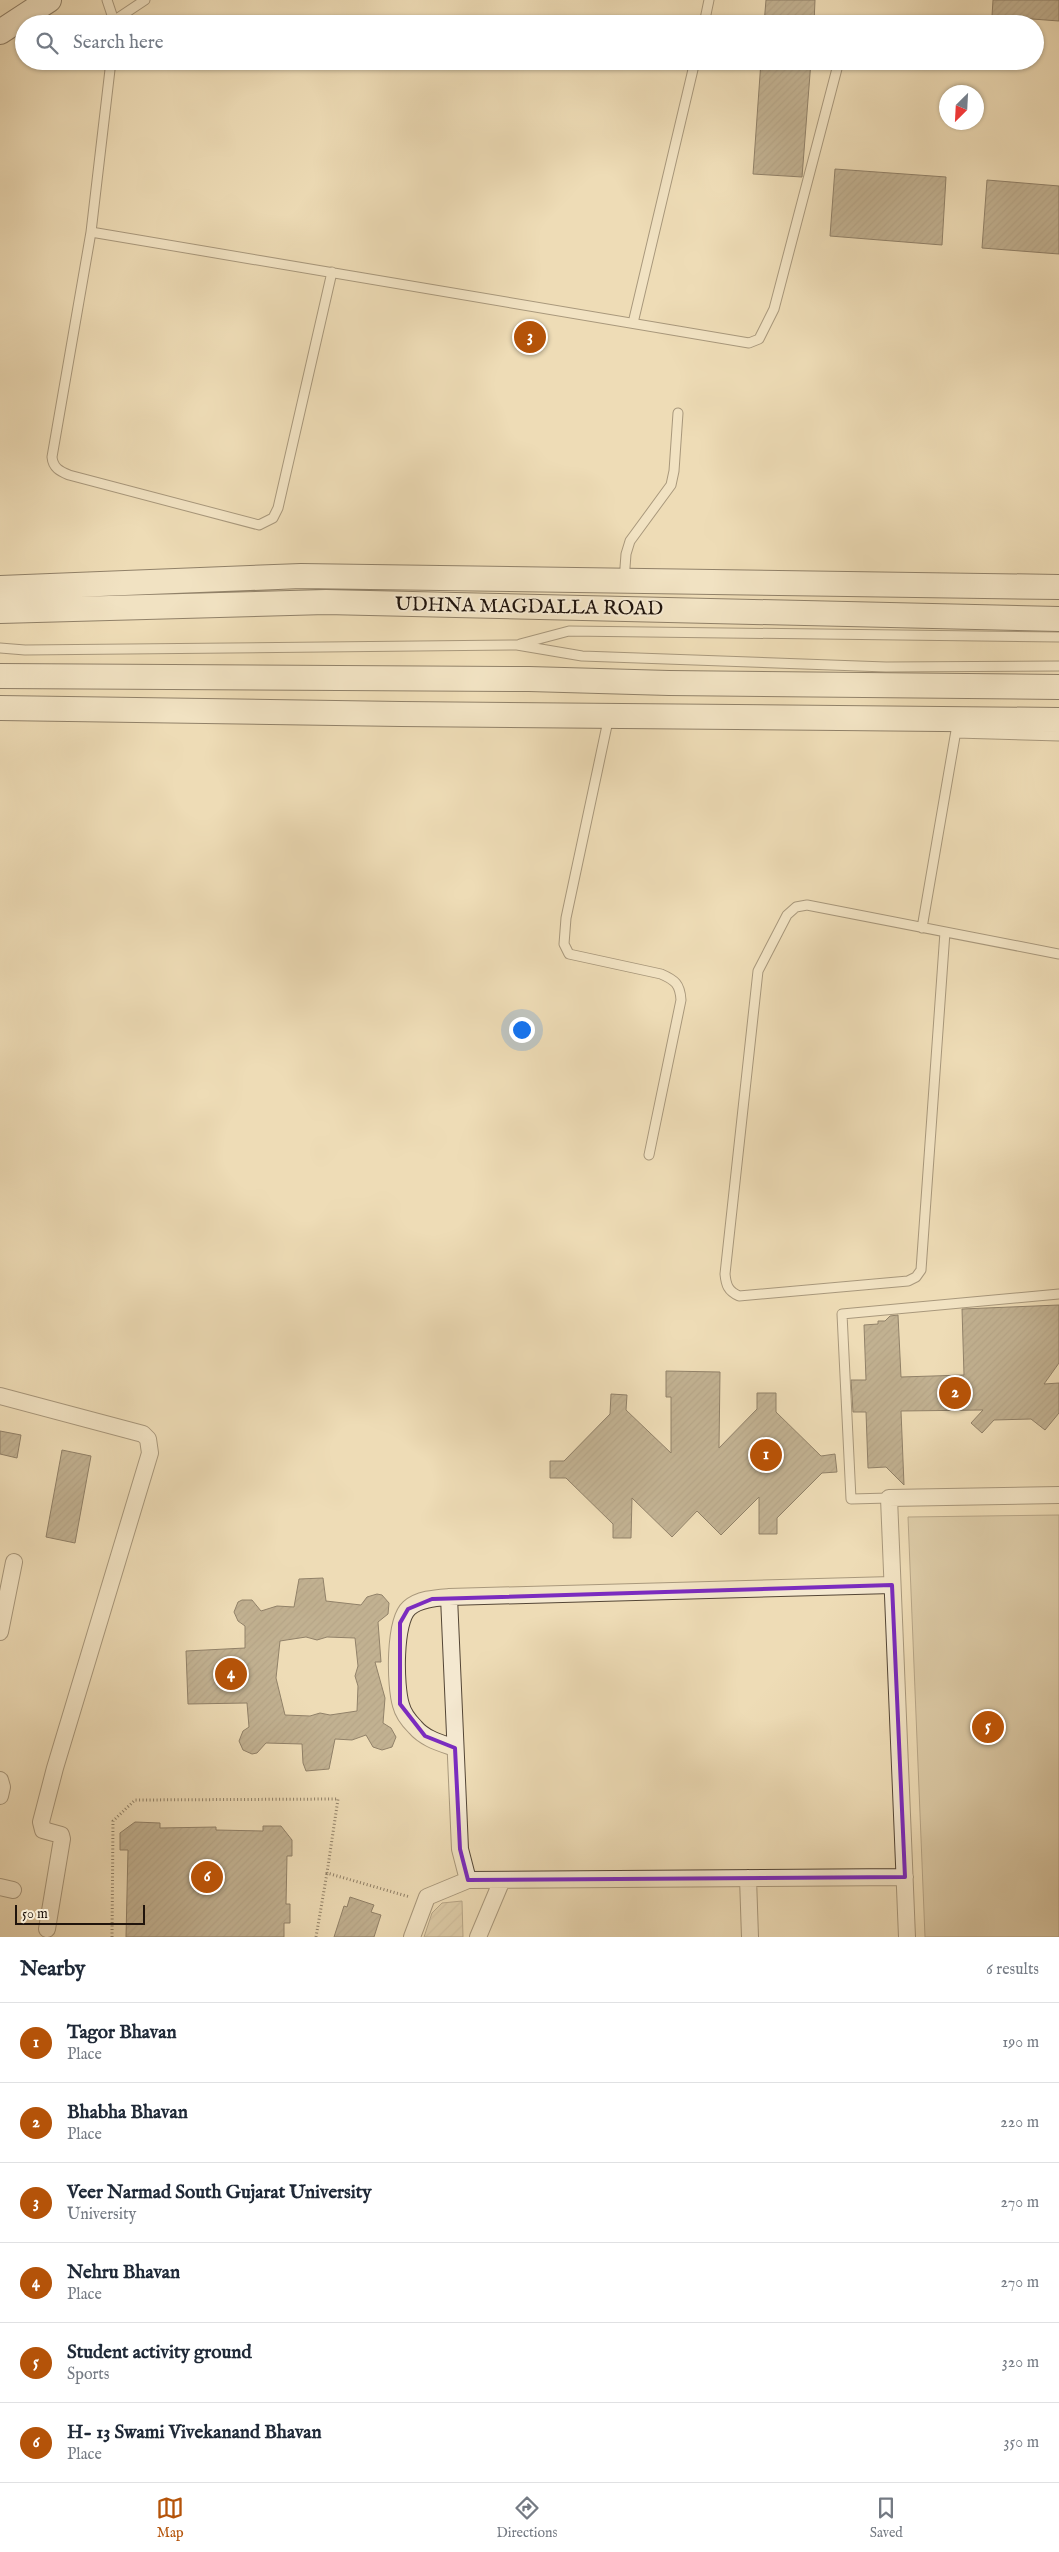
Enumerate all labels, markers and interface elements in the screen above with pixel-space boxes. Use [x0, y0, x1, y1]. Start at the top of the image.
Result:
search box [15, 15, 1044, 70]
icon: search [33, 29, 61, 57]
text: Search here [73, 31, 164, 55]
north arrow [939, 85, 984, 130]
pin: 3 [514, 318, 546, 356]
street label: UDHNA MAGDALLA ROAD [395, 592, 663, 622]
your location [509, 1017, 535, 1043]
pin: 2 [939, 1374, 971, 1412]
pin: 1 [750, 1436, 782, 1474]
pin: 4 [215, 1655, 247, 1693]
pin: 5 [972, 1708, 1004, 1746]
pin: 6 [191, 1858, 223, 1896]
scale bar [15, 1902, 145, 1925]
text: 50 m [22, 1905, 48, 1923]
text: Nearby [20, 1956, 85, 1983]
text: 6 results [986, 1960, 1039, 1980]
text: Tagor Bhavan [67, 2021, 177, 2045]
text: 1 [33, 2033, 39, 2053]
text: 190 m [1002, 2033, 1039, 2053]
text: Place [67, 2045, 102, 2065]
text: Bhabha Bhavan [67, 2101, 188, 2125]
text: 2 [32, 2113, 40, 2133]
text: 220 m [1000, 2113, 1039, 2133]
text: Place [67, 2125, 102, 2145]
text: Veer Narmad South Gujarat University [67, 2181, 372, 2205]
text: 3 [33, 2193, 39, 2213]
text: 270 m [1000, 2193, 1039, 2213]
text: University [67, 2205, 136, 2225]
text: Nehru Bhavan [67, 2261, 180, 2285]
text: 4 [32, 2273, 40, 2293]
text: 270 m [1000, 2273, 1039, 2293]
text: Place [67, 2285, 102, 2305]
text: Student activity ground [67, 2341, 252, 2365]
text: 5 [33, 2353, 39, 2373]
text: 320 m [1002, 2353, 1039, 2373]
text: Sports [67, 2365, 109, 2385]
text: H- 13 Swami Vivekanand Bhavan [67, 2421, 322, 2445]
text: 6 [33, 2433, 39, 2453]
text: 350 m [1004, 2433, 1039, 2453]
text: Place [67, 2445, 102, 2465]
tab: Map [156, 2494, 184, 2542]
tab: Directions [496, 2494, 557, 2542]
tab: Saved [870, 2494, 903, 2542]

